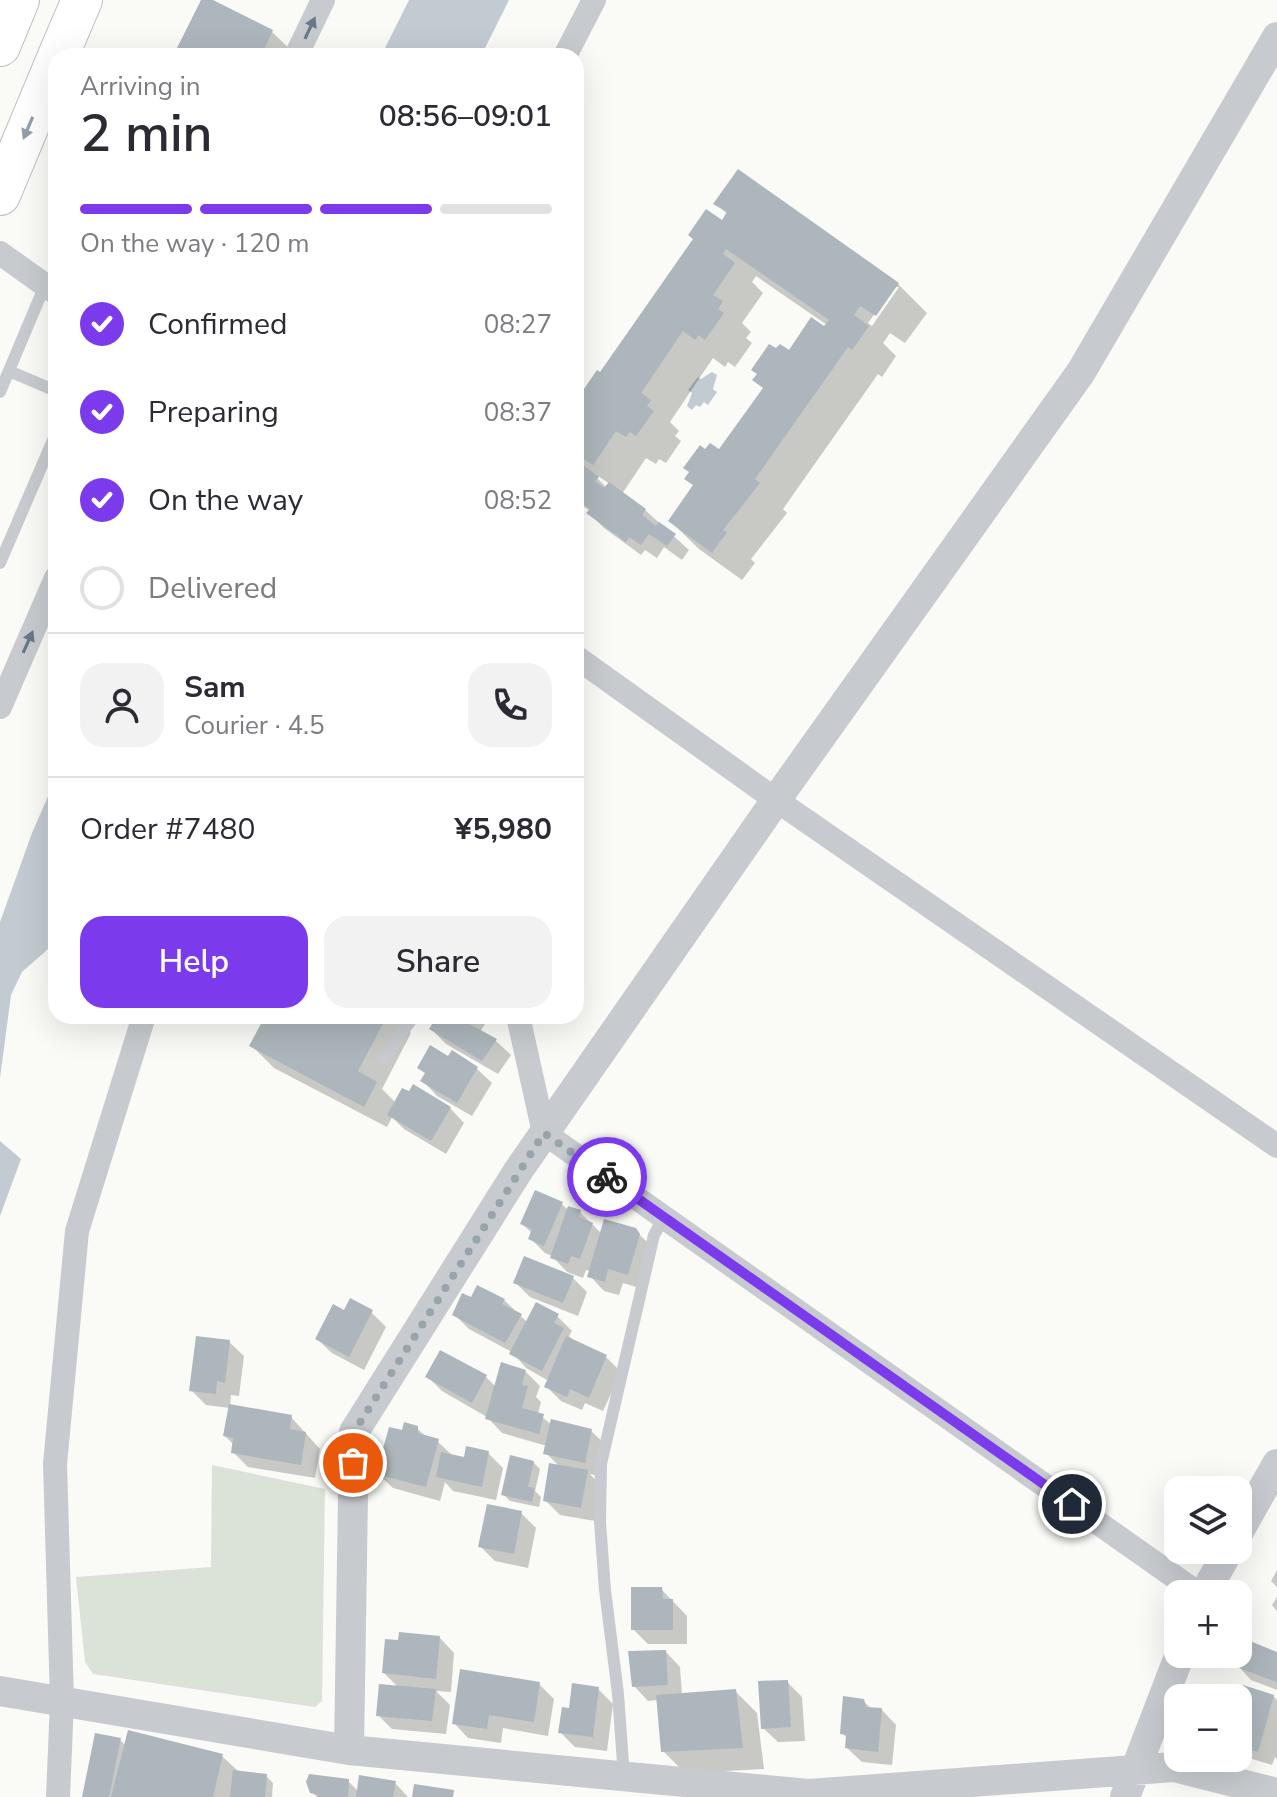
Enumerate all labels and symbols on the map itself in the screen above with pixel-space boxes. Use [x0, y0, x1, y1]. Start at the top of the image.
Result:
one-way arrow [303, 16, 317, 40]
one-way arrow [21, 116, 34, 140]
one-way arrow [21, 631, 34, 654]
courier [567, 1137, 647, 1217]
pin [319, 1429, 387, 1497]
pin [1038, 1470, 1106, 1538]

